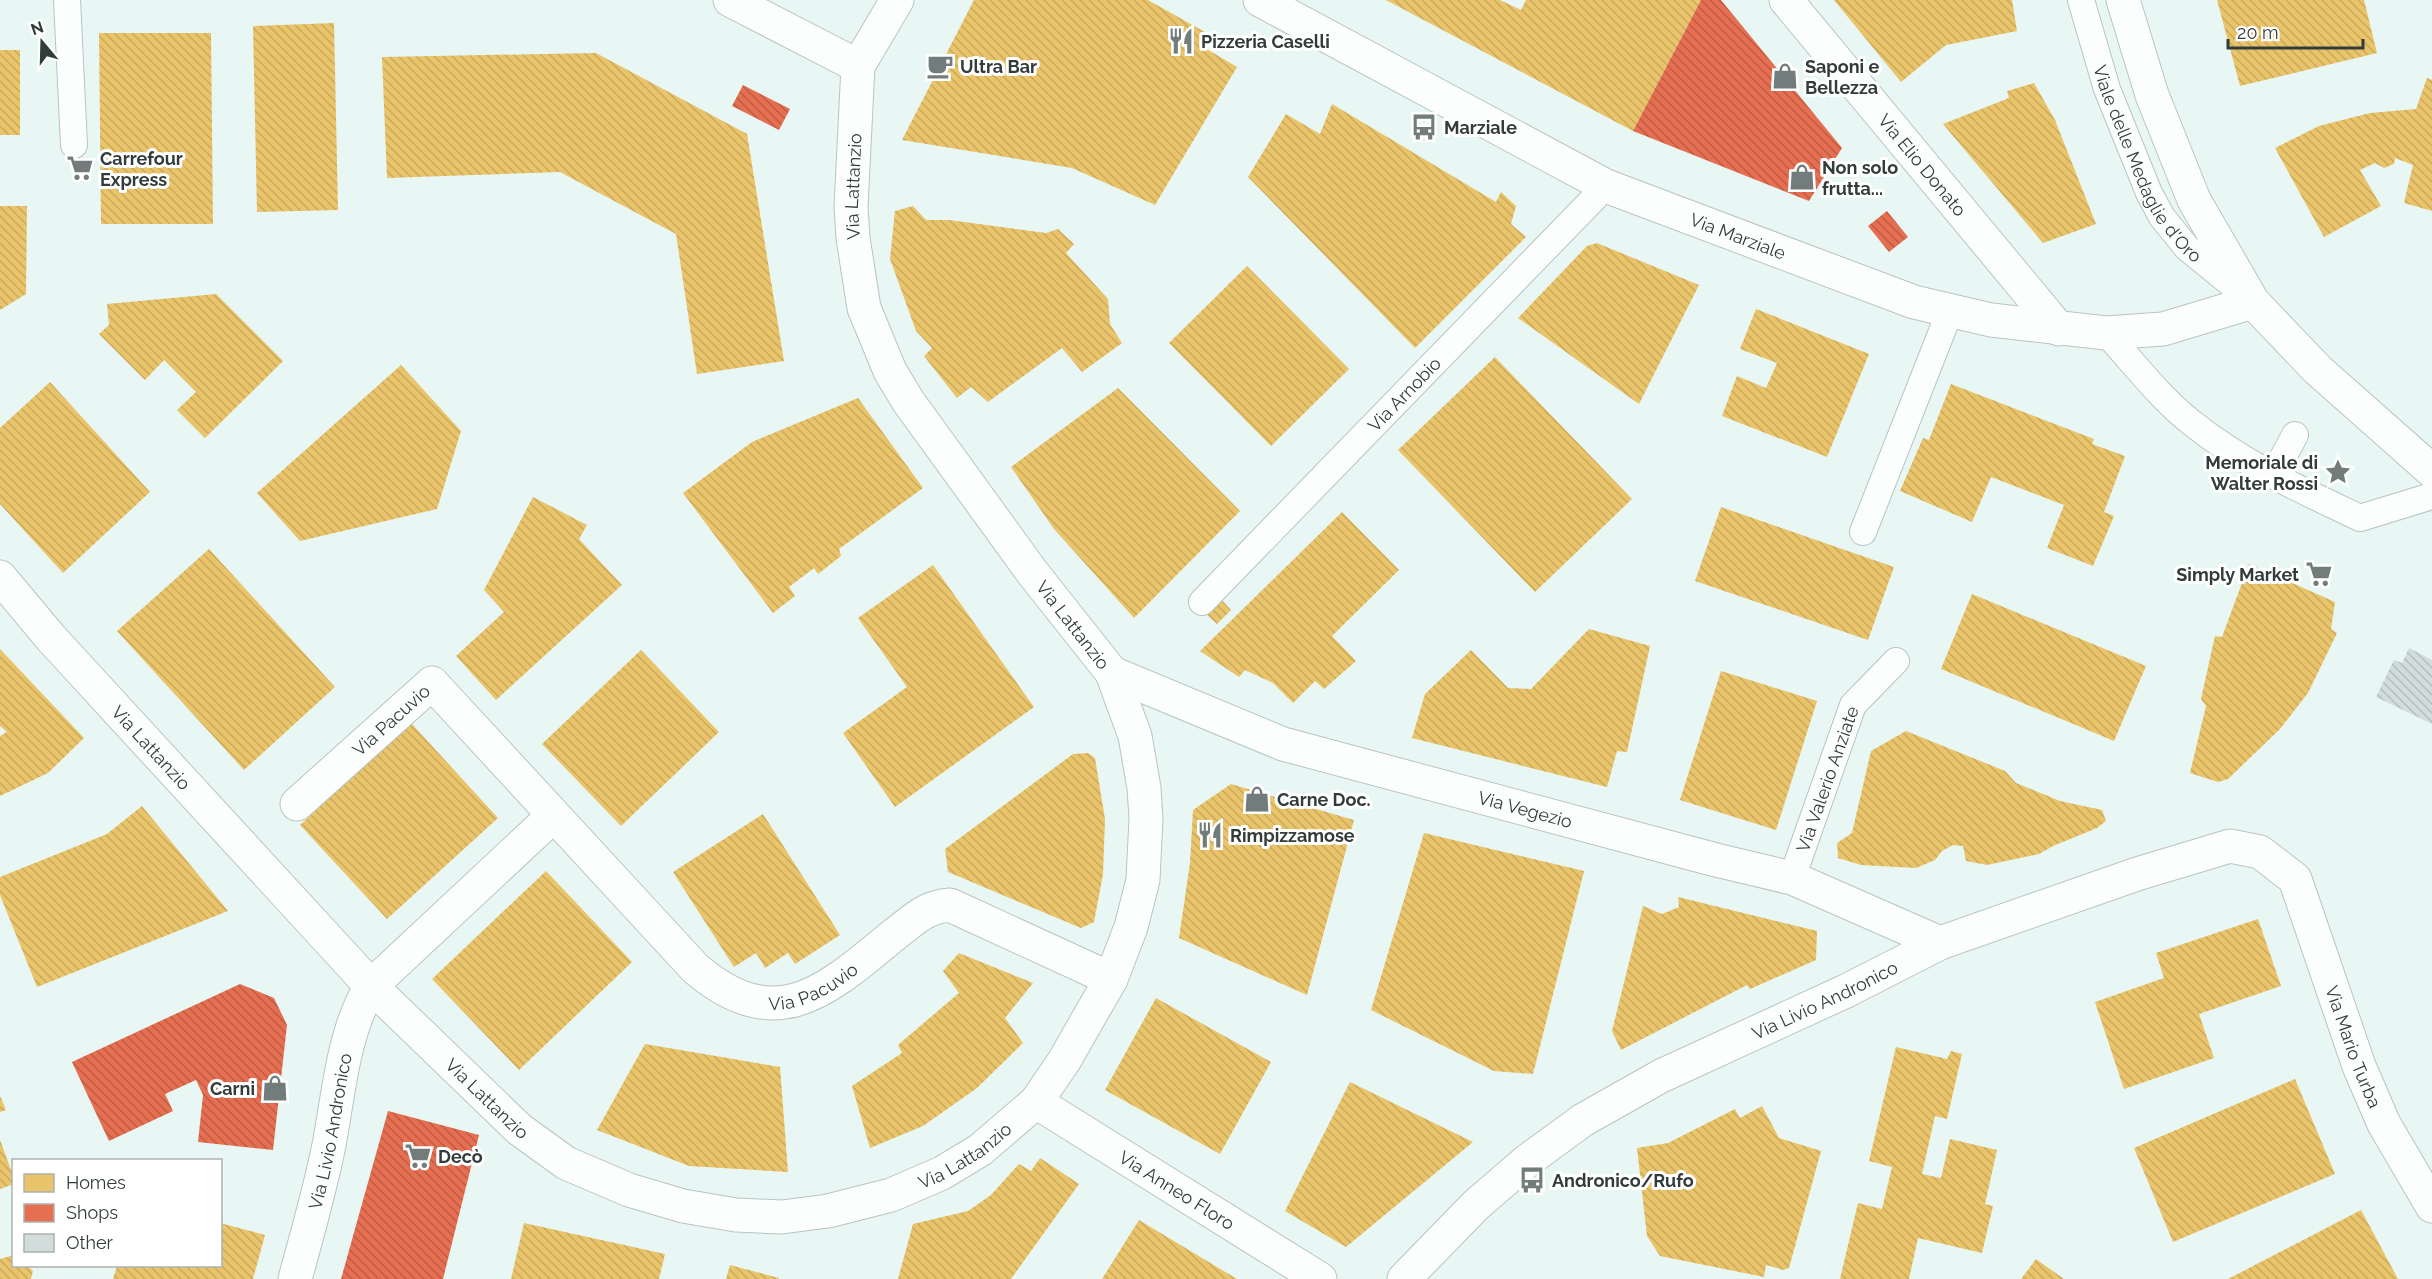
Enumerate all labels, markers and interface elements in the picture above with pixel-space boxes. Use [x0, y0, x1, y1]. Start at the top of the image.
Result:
north arrow [12, 12, 72, 72]
scale bar [2228, 12, 2363, 50]
text: N [28, 17, 46, 39]
text: 20 m [2237, 22, 2279, 43]
restaurant icon: Pizzeria Caselli [1166, 26, 1196, 56]
place label: Pizzeria Caselli [1201, 31, 1330, 52]
cafe icon: Ultra Bar [925, 51, 955, 81]
place label: Ultra Bar [960, 56, 1037, 77]
place label: Saponi e Bellezza [1805, 56, 1879, 98]
shop icon: Saponi e Bellezza [1770, 61, 1800, 91]
street label: Viale delle Medaglie d'Oro [2090, 62, 2206, 266]
street label: Via Elio Donato [1874, 109, 1971, 220]
bus stop icon: Marziale [1409, 112, 1439, 142]
place label: Marziale [1444, 117, 1517, 138]
street label: Via Lattanzio [840, 132, 865, 240]
place label: Carrefour Express [100, 148, 183, 190]
supermarket icon: Carrefour Express [65, 153, 95, 183]
place label: Non solo frutta... [1822, 157, 1898, 199]
shop icon: Non solo frutta... [1787, 162, 1817, 192]
street label: Via Marziale [1687, 208, 1789, 263]
street label: Via Arnobio [1363, 352, 1445, 436]
place label: Memoriale di Walter Rossi [2205, 452, 2318, 494]
place icon: Memoriale di Walter Rossi [2323, 457, 2353, 487]
supermarket icon: Simply Market [2304, 559, 2334, 589]
place label: Simply Market [2176, 564, 2299, 585]
street label: Via Lattanzio [1032, 577, 1114, 674]
street label: Via Pacuvio [348, 680, 434, 760]
street label: Via Lattanzio [108, 701, 196, 794]
street label: Via Valerio Anziate [1792, 703, 1862, 855]
shop icon: Carne Doc. [1242, 784, 1272, 814]
street label: Via Vegezio [1476, 786, 1575, 832]
place label: Carne Doc. [1277, 789, 1371, 810]
restaurant icon: Rimpizzamose [1195, 820, 1225, 850]
place label: Rimpizzamose [1230, 825, 1355, 846]
street label: Via Livio Andronico [1748, 956, 1901, 1043]
street label: Via Pacuvio [768, 958, 862, 1014]
street label: Via Mario Turba [2322, 983, 2386, 1111]
street label: Via Livio Andronico [304, 1051, 356, 1212]
street label: Via Lattanzio [442, 1054, 533, 1143]
shop icon: Carni [260, 1073, 290, 1103]
place label: Carni [210, 1078, 255, 1099]
street label: Via Lattanzio [915, 1118, 1015, 1193]
supermarket icon: Decò [403, 1141, 433, 1171]
place label: Decò [438, 1146, 483, 1167]
street label: Via Anneo Floro [1115, 1146, 1239, 1234]
legend [12, 1159, 222, 1267]
bus stop icon: Andronico/Rufo [1517, 1165, 1547, 1195]
place label: Andronico/Rufo [1552, 1170, 1694, 1191]
text: Homes [66, 1172, 126, 1193]
text: Shops [66, 1202, 118, 1223]
text: Other [66, 1232, 114, 1253]

